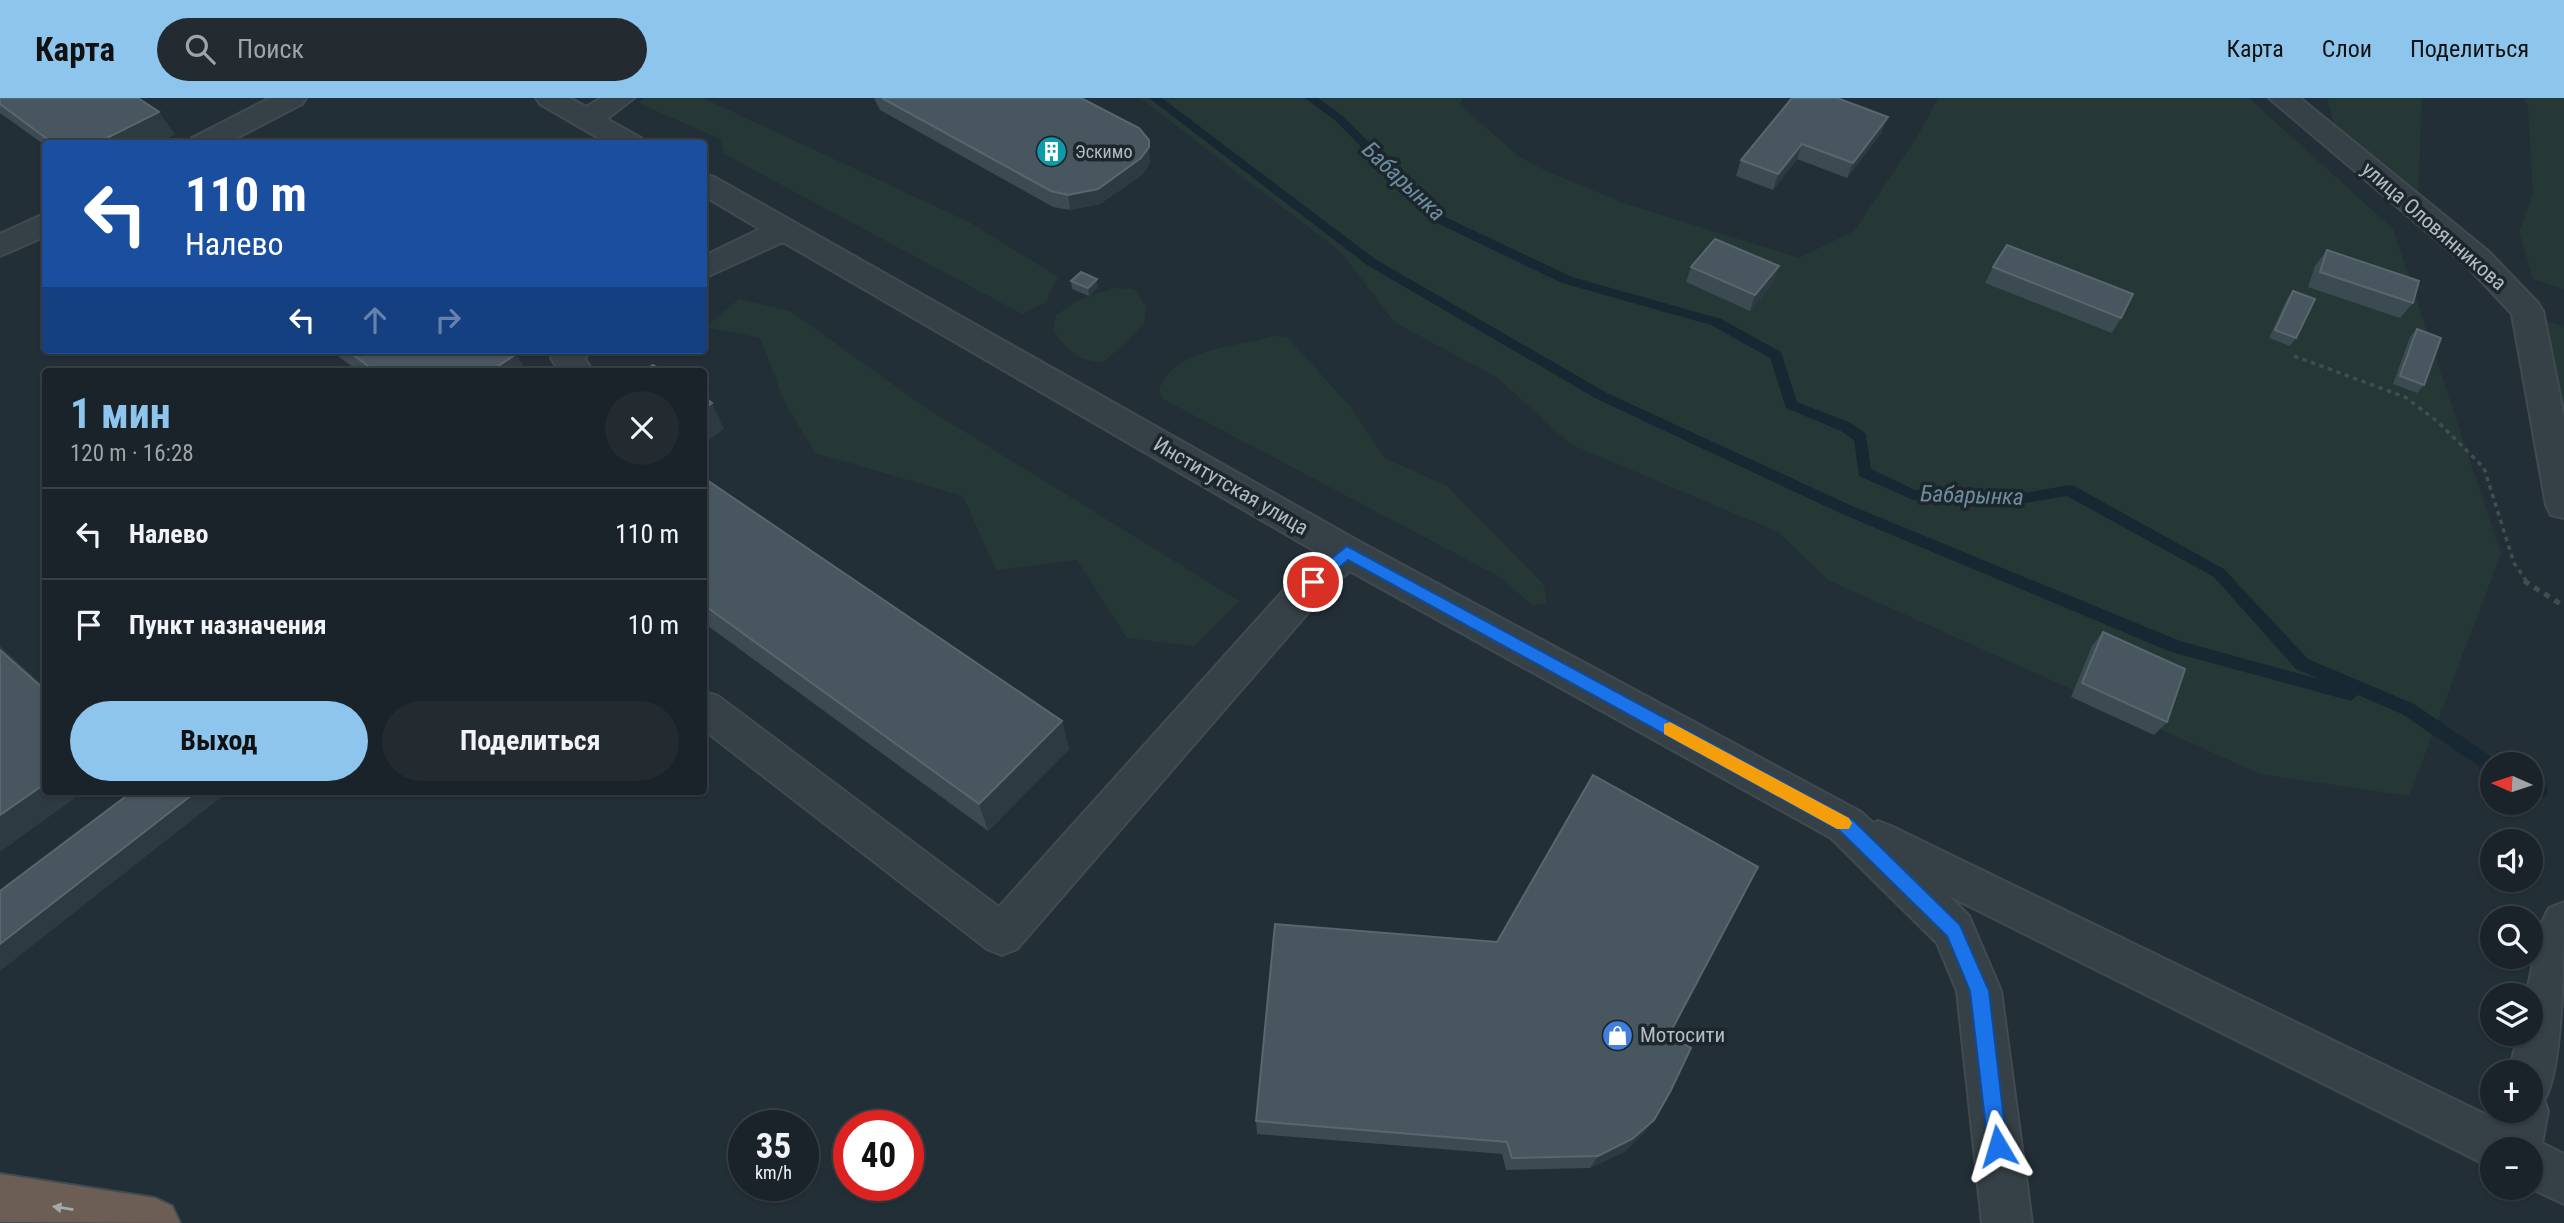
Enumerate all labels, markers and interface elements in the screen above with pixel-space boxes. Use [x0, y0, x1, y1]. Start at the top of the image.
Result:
search box [157, 18, 647, 81]
text: Карта [35, 30, 115, 69]
icon: search [181, 30, 219, 68]
text: Поиск [237, 34, 304, 64]
text: Карта [2226, 35, 2284, 63]
text: Слои [2322, 35, 2372, 63]
text: Поделиться [2410, 35, 2529, 63]
building icon: Эскимо [1035, 135, 1069, 169]
water label: Бабарынка [1357, 136, 1451, 227]
place label: Эскимо [1075, 141, 1132, 162]
street label: улица Оловянникова [2357, 157, 2511, 295]
text: 110 m [185, 166, 307, 223]
icon: left [70, 168, 161, 259]
text: Налево [185, 225, 284, 263]
icon: left [283, 301, 321, 339]
icon: ahead [356, 301, 394, 339]
icon: right [429, 301, 467, 339]
text: 1 мин [70, 389, 171, 438]
button: close [605, 391, 679, 465]
street label: Институтская улица [1149, 432, 1313, 540]
text: 120 m · 16:28 [70, 440, 194, 467]
water label: Бабарынка [1920, 480, 2024, 511]
icon: left [70, 515, 108, 553]
text: Налево [129, 519, 209, 549]
text: 110 m [615, 519, 679, 549]
pin [1283, 552, 1343, 612]
icon: arrive [1294, 563, 1332, 601]
icon: arrive [70, 606, 108, 644]
text: Пункт назначения [129, 610, 327, 640]
text: 10 m [628, 610, 679, 640]
button: Выход [70, 701, 368, 781]
button: Поделиться [382, 701, 679, 781]
north arrow [2480, 752, 2543, 816]
map controls [2480, 752, 2543, 1200]
button: sound [2480, 829, 2543, 892]
button: search [2480, 906, 2543, 969]
button: layers [2480, 983, 2543, 1046]
shop icon: Мотосити [1600, 1018, 1634, 1052]
place label: Мотосити [1640, 1023, 1725, 1047]
button: + [2480, 1060, 2543, 1123]
position arrow [1961, 1109, 2035, 1183]
speed limit sign: 40 [833, 1110, 924, 1201]
text: 35 [756, 1126, 791, 1167]
button: − [2480, 1137, 2543, 1200]
text: km/h [755, 1162, 792, 1183]
one-way arrow [52, 1202, 74, 1213]

